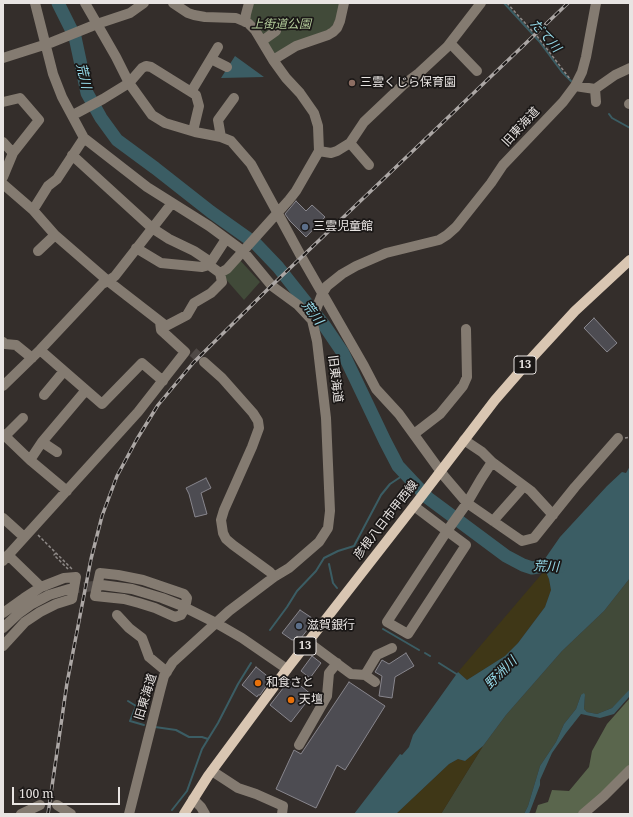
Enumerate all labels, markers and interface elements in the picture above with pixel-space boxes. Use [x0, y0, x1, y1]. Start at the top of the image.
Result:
water label: だて川 [526, 16, 564, 56]
park label: 上街道公園 [251, 18, 311, 32]
water label: 荒川 [72, 62, 94, 90]
place label: 三雲くじら保育園 [360, 76, 456, 90]
marker: 三雲くじら保育園 [347, 78, 357, 88]
street label: 旧東海道 [499, 105, 543, 149]
place label: 三雲児童館 [313, 220, 373, 234]
marker: 三雲児童館 [300, 222, 310, 232]
water label: 荒川 [298, 298, 326, 328]
street label: 旧東海道 [325, 354, 345, 404]
road number: 13 [514, 356, 536, 374]
street label: 彦根八日市甲西線 [351, 478, 421, 562]
water label: 荒川 [533, 559, 559, 575]
place label: 滋賀銀行 [307, 619, 355, 633]
marker: 滋賀銀行 [294, 621, 304, 631]
road number: 13 [294, 637, 316, 655]
water label: 野洲川 [482, 654, 520, 692]
street label: 旧東海道 [132, 672, 160, 722]
place label: 和食さと [266, 676, 314, 690]
marker: 和食さと [253, 678, 263, 688]
place label: 天壇 [299, 693, 323, 707]
marker: 天壇 [286, 695, 296, 705]
scale bar [14, 779, 122, 805]
text: 100 m [19, 785, 54, 802]

